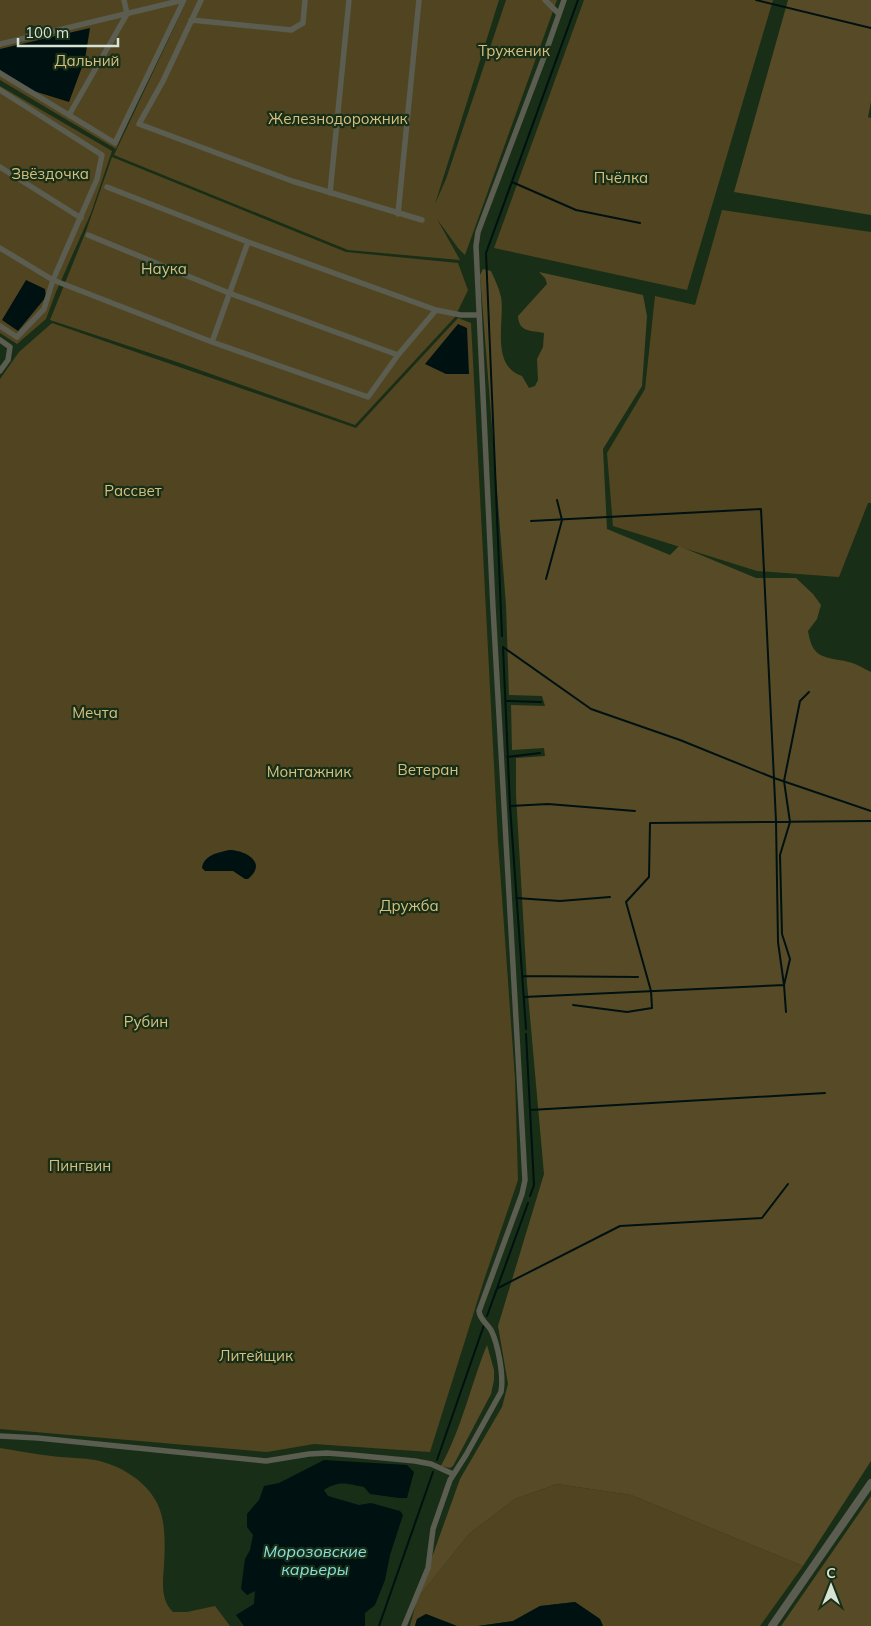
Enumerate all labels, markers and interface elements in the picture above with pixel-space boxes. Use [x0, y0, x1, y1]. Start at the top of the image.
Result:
scale bar [18, 15, 118, 47]
text: 100 m [25, 23, 69, 42]
park label: Труженик [478, 41, 551, 60]
park label: Дальний [54, 51, 120, 70]
park label: Железнодорожник [268, 109, 409, 128]
park label: Звёздочка [11, 164, 89, 183]
park label: Пчёлка [594, 168, 648, 187]
park label: Наука [141, 259, 187, 278]
park label: Рассвет [104, 481, 162, 500]
park label: Мечта [72, 703, 118, 722]
park label: Ветеран [398, 760, 458, 779]
park label: Монтажник [267, 762, 352, 781]
park label: Дружба [379, 896, 439, 915]
park label: Рубин [124, 1012, 168, 1031]
park label: Пингвин [49, 1156, 111, 1175]
park label: Литейщик [219, 1346, 294, 1365]
water label: Морозовские карьеры [263, 1541, 367, 1579]
north arrow [806, 1561, 856, 1611]
text: С [826, 1564, 836, 1582]

